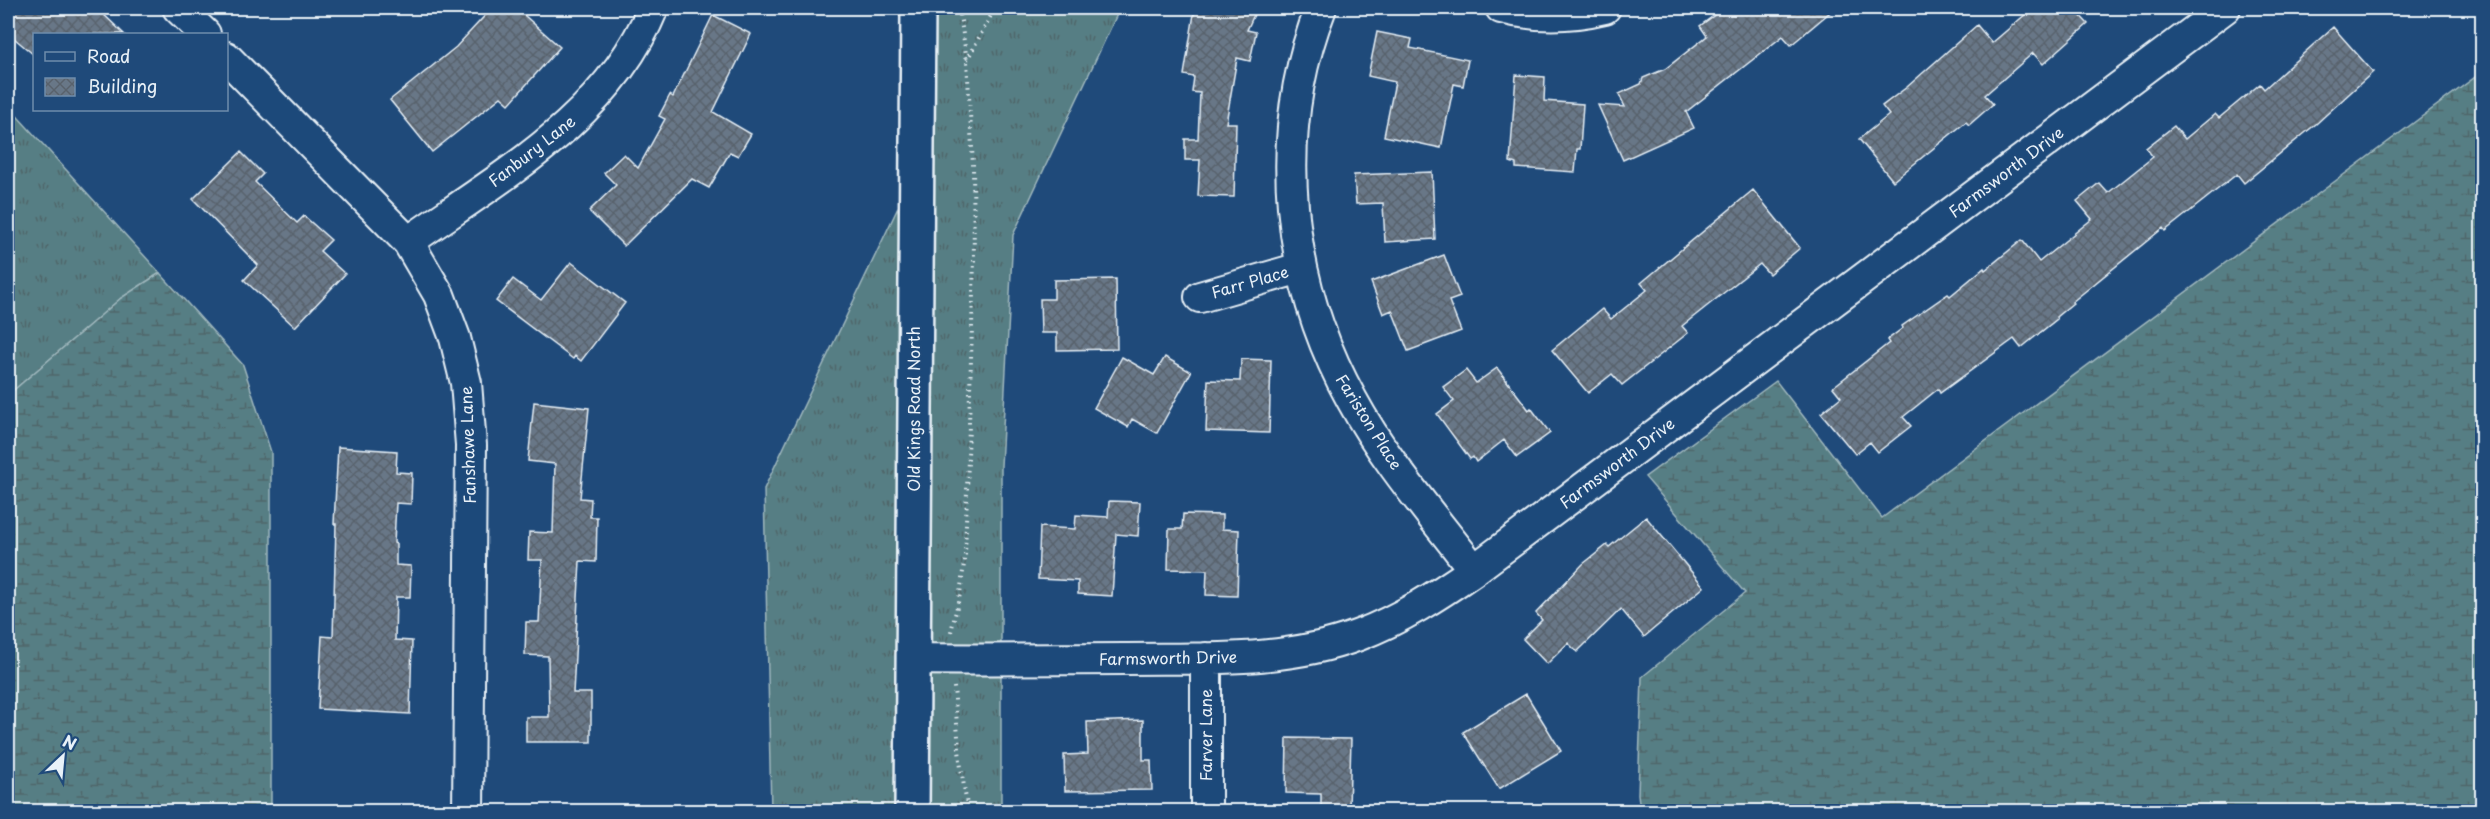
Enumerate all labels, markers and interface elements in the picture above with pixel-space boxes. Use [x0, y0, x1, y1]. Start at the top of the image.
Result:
legend [33, 33, 228, 111]
text: Road [87, 42, 131, 69]
text: Building [87, 72, 157, 99]
street label: Fanbury Lane [483, 109, 580, 192]
street label: Farmsworth Drive [1943, 120, 2068, 222]
street label: Farr Place [1208, 259, 1291, 303]
street label: Old Kings Road North [901, 326, 925, 492]
street label: Fariston Place [1331, 369, 1409, 474]
street label: Fanshawe Lane [453, 386, 481, 504]
street label: Farmsworth Drive [1554, 411, 1679, 513]
street label: Farmsworth Drive [1099, 644, 1237, 670]
street label: Farver Lane [1193, 689, 1217, 781]
north arrow [33, 726, 93, 786]
text: N [59, 728, 81, 755]

